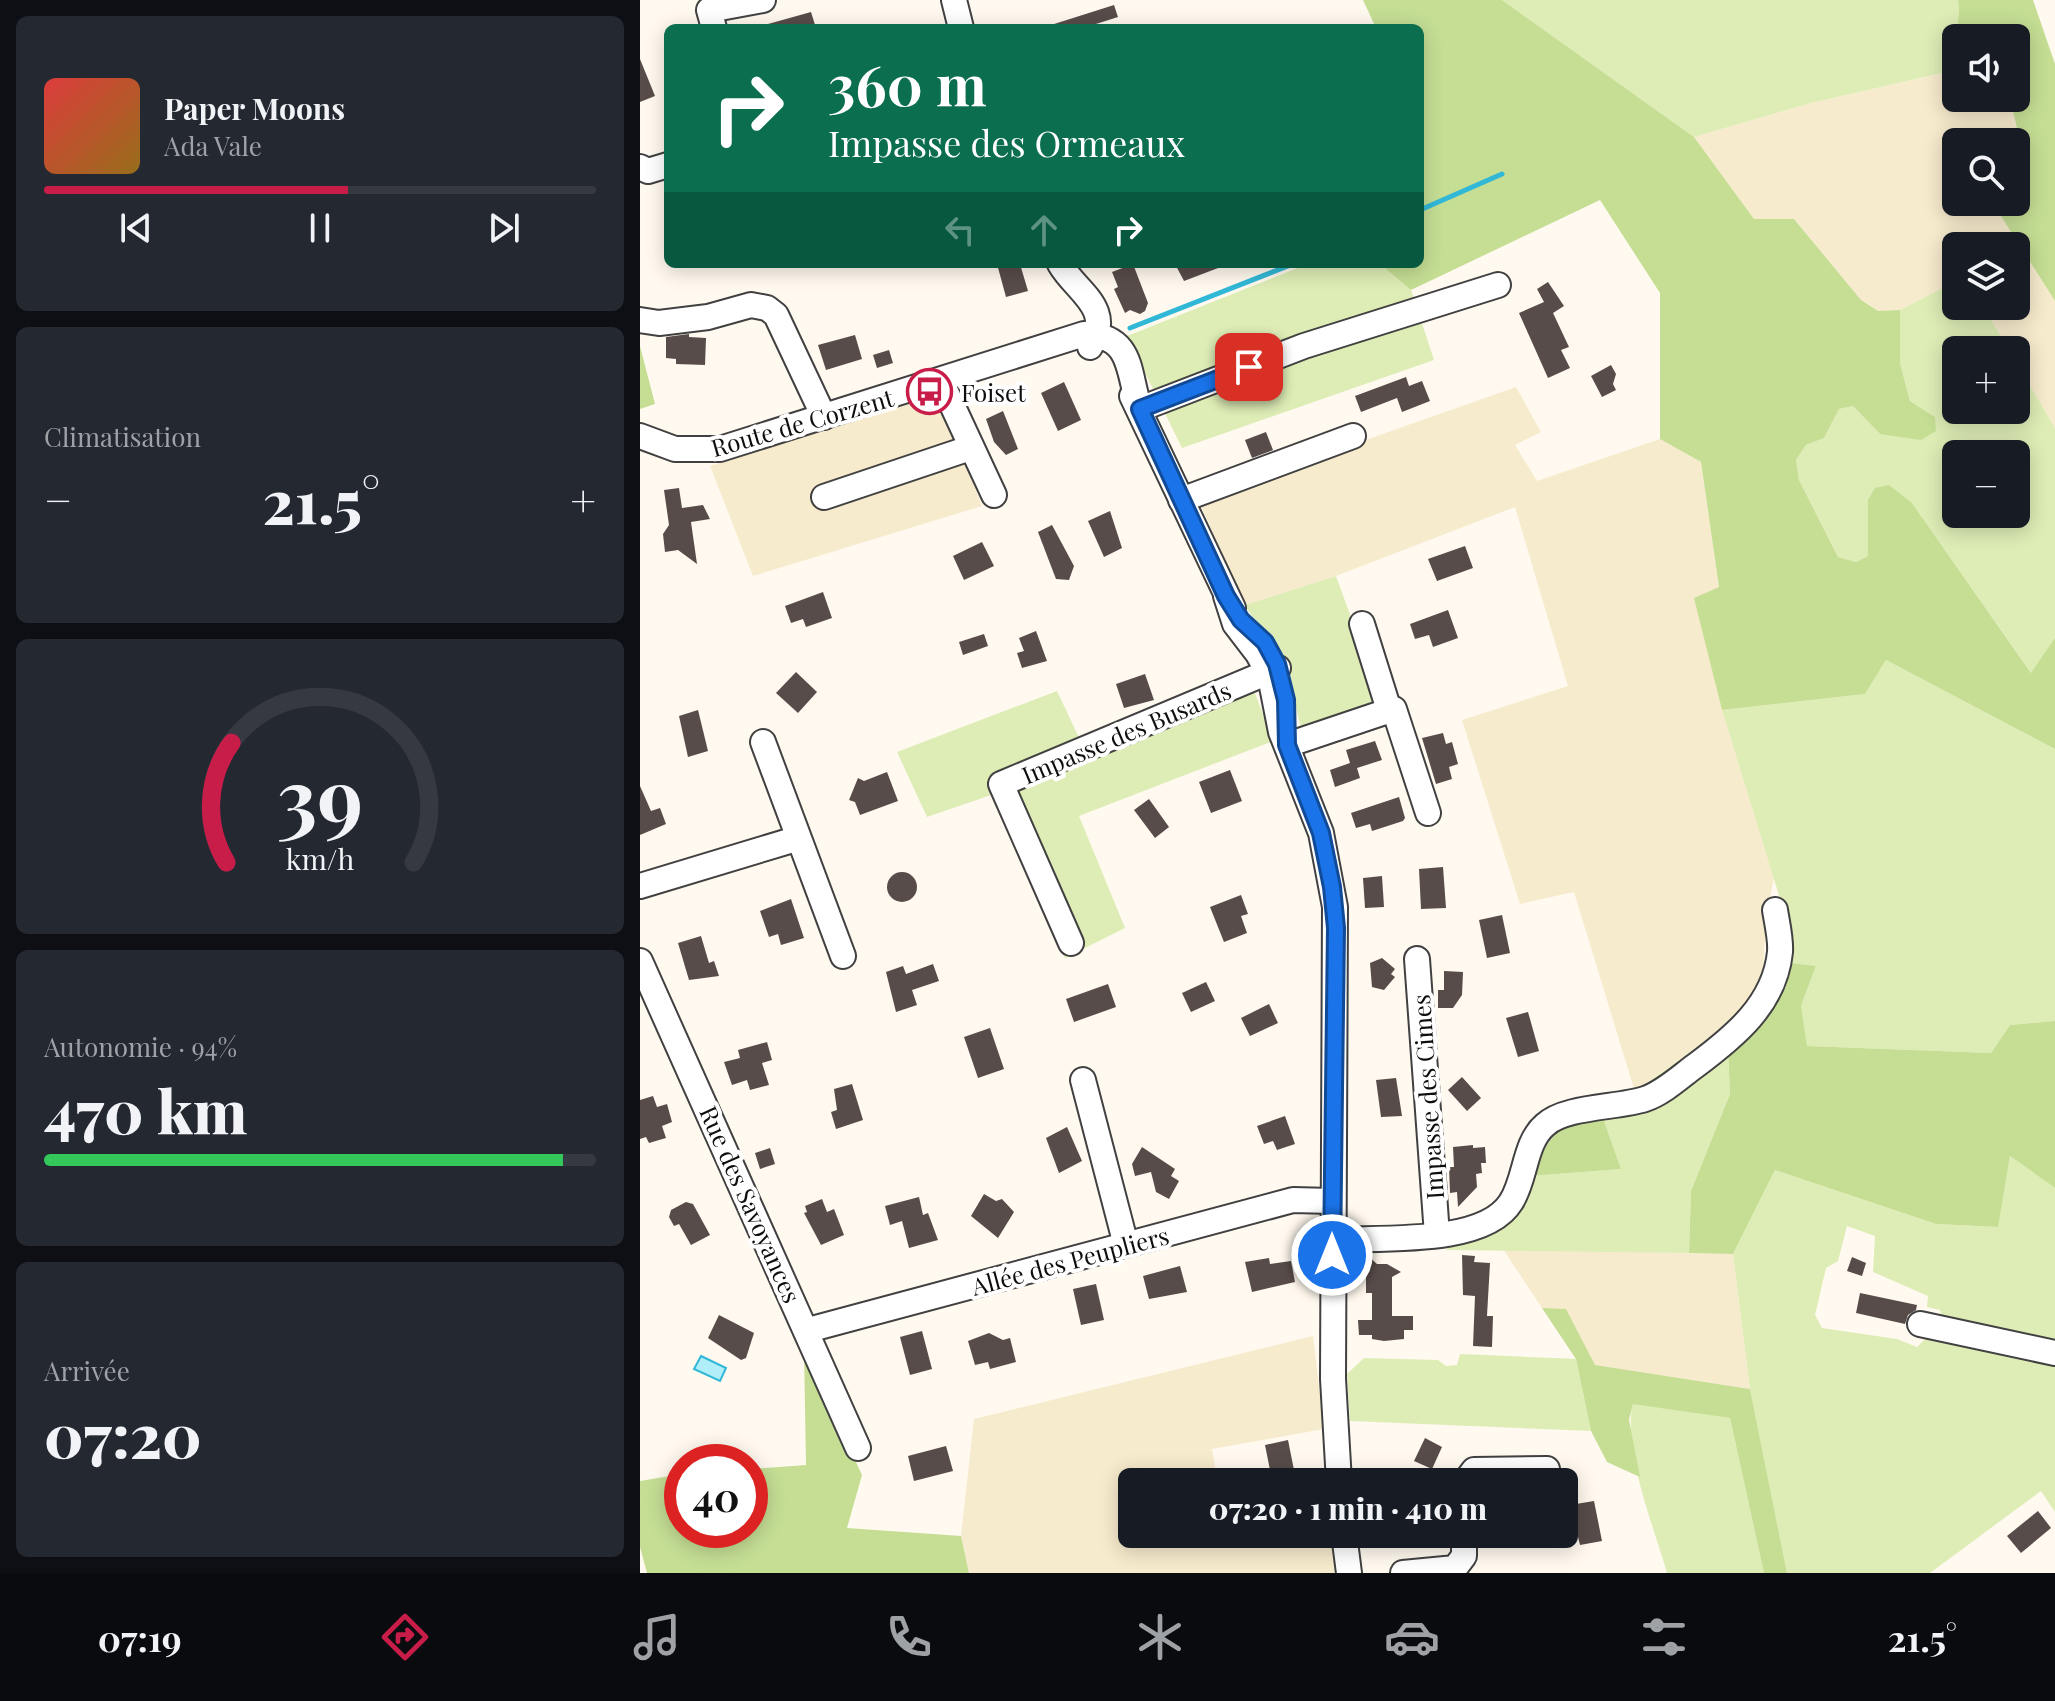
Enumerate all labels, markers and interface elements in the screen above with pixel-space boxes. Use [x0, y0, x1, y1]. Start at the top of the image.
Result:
map controls [1942, 24, 2030, 528]
button: sound [1942, 24, 2030, 112]
text: 360 m [828, 46, 987, 121]
icon: right [696, 56, 800, 160]
text: Paper Moons [164, 88, 345, 128]
text: Impasse des Ormeaux [828, 118, 1185, 166]
text: Ada Vale [164, 128, 262, 163]
button: search [1942, 128, 2030, 216]
icon: previous [114, 206, 158, 250]
icon: pause [298, 206, 342, 250]
icon: next [482, 206, 526, 250]
icon: left [938, 208, 982, 252]
icon: ahead [1022, 208, 1066, 252]
icon: right [1106, 208, 1150, 252]
button: layers [1942, 232, 2030, 320]
pin [1215, 333, 1283, 401]
button: + [1942, 336, 2030, 424]
icon: arrive [1227, 345, 1271, 389]
bus stop icon: Foiset [906, 368, 954, 416]
place label: Foiset [961, 376, 1026, 408]
street label: Route de Corzent [707, 381, 897, 463]
text: Climatisation [44, 419, 201, 454]
button: − [1942, 440, 2030, 528]
text: 21.5° [263, 459, 380, 539]
text: − [44, 469, 72, 528]
text: + [570, 469, 596, 528]
street label: Impasse des Busards [1017, 673, 1235, 791]
text: 39 [277, 738, 363, 849]
text: km/h [286, 839, 354, 877]
street label: Impasse des Cimes [1404, 993, 1450, 1201]
text: Autonomie · 94% [44, 1029, 237, 1064]
text: 470 km [44, 1069, 247, 1149]
street label: Rue des Savoyances [693, 1100, 809, 1308]
position arrow [1290, 1213, 1374, 1297]
street label: Allée des Peupliers [967, 1218, 1172, 1302]
text: Arrivée [44, 1353, 130, 1388]
text: 07:20 [44, 1393, 202, 1473]
speed limit sign: 40 [664, 1444, 768, 1548]
text: 07:20 · 1 min · 410 m [1209, 1488, 1487, 1528]
icon: directions [377, 1609, 433, 1665]
icon: music [629, 1609, 685, 1665]
icon: phone [881, 1609, 937, 1665]
icon: climate [1132, 1609, 1188, 1665]
icon: car [1384, 1609, 1440, 1665]
icon: filters [1636, 1609, 1692, 1665]
text: 07:19 [98, 1613, 182, 1661]
text: 21.5° [1888, 1613, 1957, 1661]

